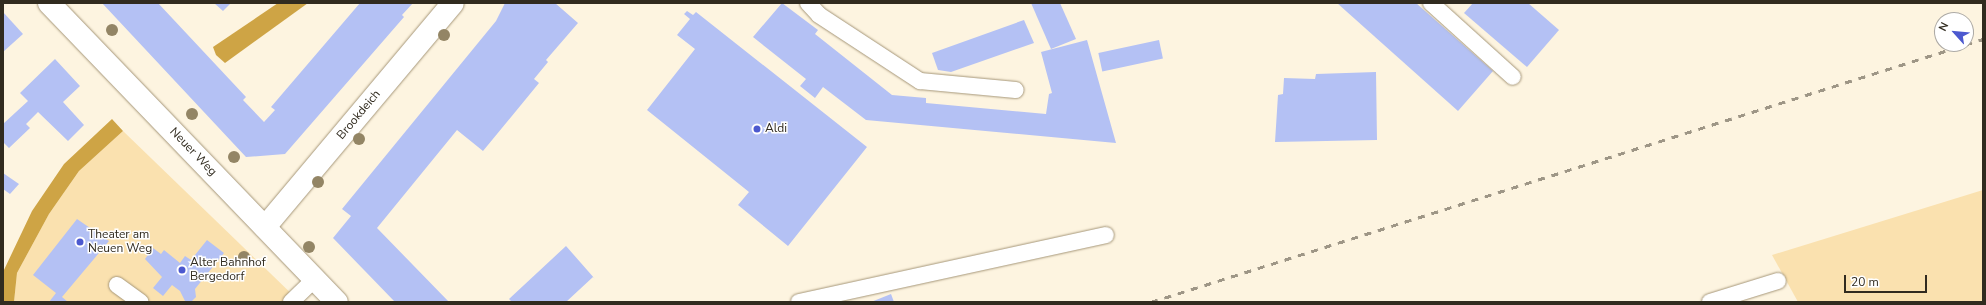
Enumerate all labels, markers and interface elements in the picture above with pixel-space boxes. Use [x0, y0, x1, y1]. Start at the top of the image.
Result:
north arrow [1934, 12, 1974, 52]
text: N [1935, 20, 1952, 34]
street label: Brookdeich [334, 87, 384, 143]
place label: Aldi [765, 122, 787, 136]
marker: Aldi [752, 124, 762, 134]
street label: Neuer Weg [166, 125, 220, 179]
place label: Theater am Neuen Weg [88, 228, 152, 256]
marker: Theater am Neuen Weg [75, 237, 85, 247]
place label: Alter Bahnhof Bergedorf [190, 256, 266, 284]
marker: Alter Bahnhof Bergedorf [177, 265, 187, 275]
scale bar [1846, 267, 1929, 293]
text: 20 m [1851, 274, 1879, 290]

